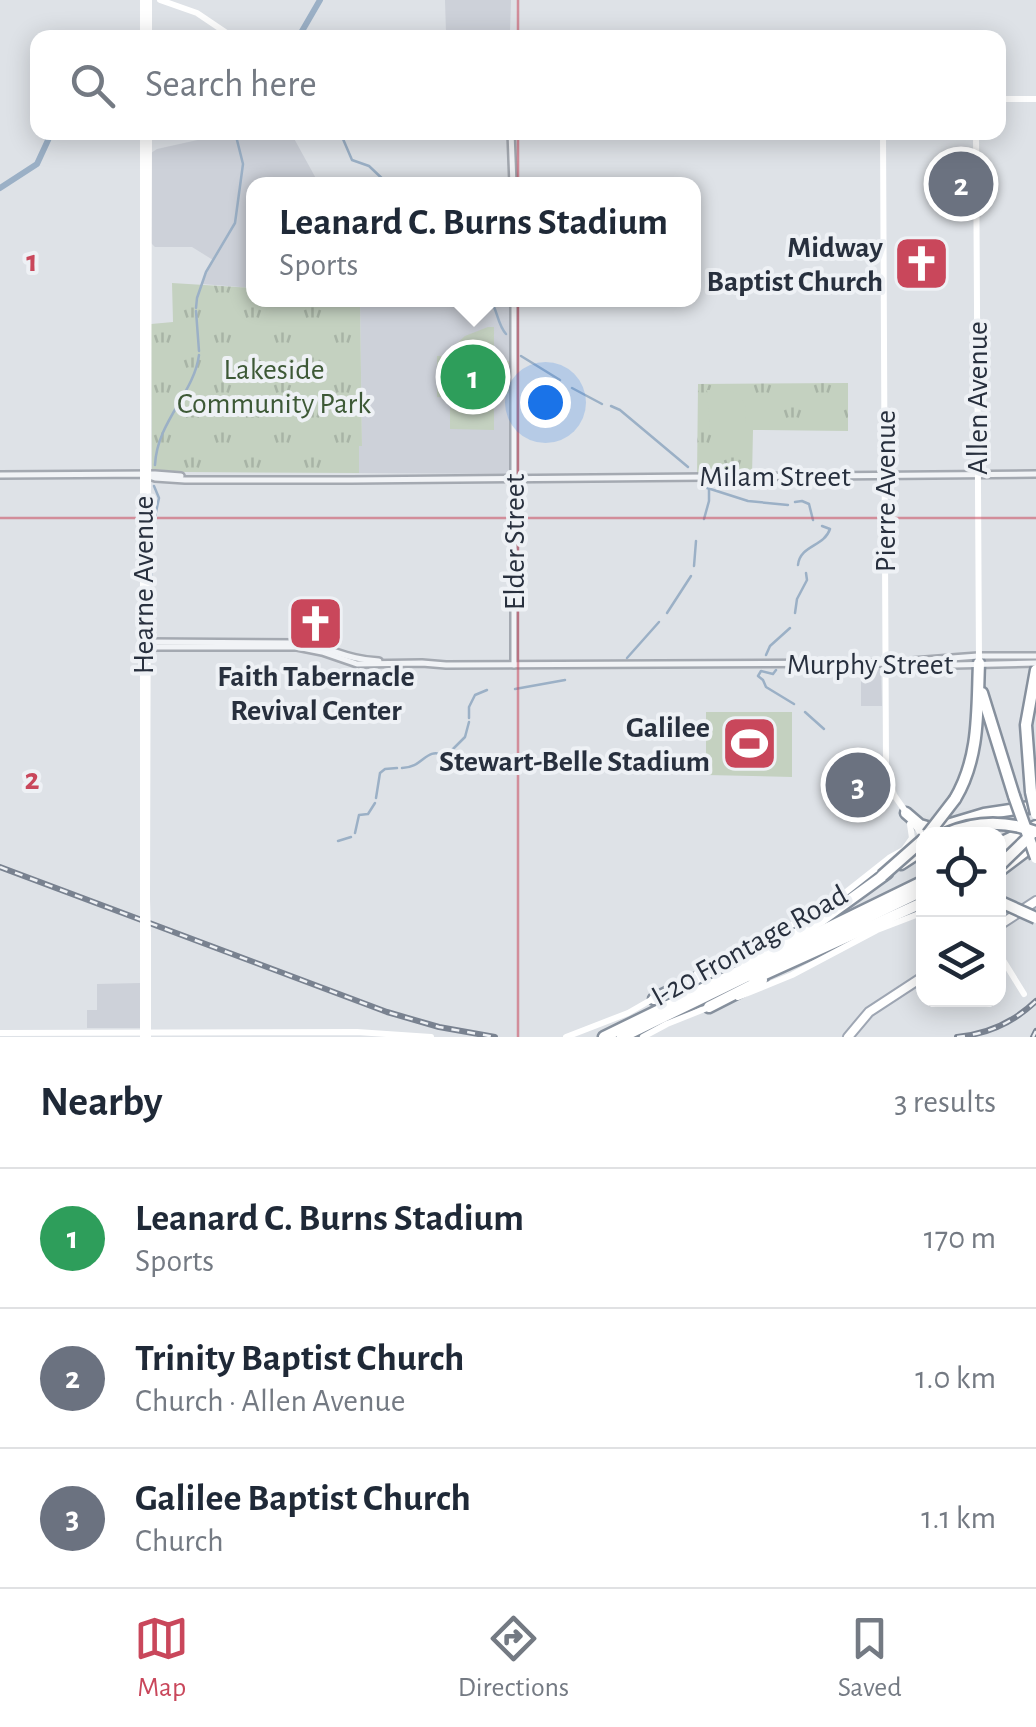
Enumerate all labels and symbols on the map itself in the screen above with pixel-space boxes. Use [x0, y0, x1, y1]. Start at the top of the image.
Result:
pin: 2 [928, 146, 994, 222]
place label: Midway Baptist Church [707, 233, 884, 297]
church icon: Midway Baptist Church [892, 234, 952, 294]
text: 1 [26, 245, 38, 277]
street label: Allen Avenue [963, 321, 993, 475]
pin: 1 [440, 340, 506, 414]
park label: Lakeside Community Park [177, 355, 371, 419]
your location [520, 377, 571, 428]
street label: Pierre Avenue [871, 410, 901, 572]
street label: Milam Street [699, 462, 851, 492]
street label: Elder Street [500, 473, 530, 610]
street label: Hearne Avenue [129, 496, 159, 674]
church icon: Faith Tabernacle Revival Center [286, 593, 346, 653]
street label: Murphy Street [787, 650, 954, 680]
place label: Faith Tabernacle Revival Center [217, 662, 415, 726]
place label: Galilee Stewart-Belle Stadium [439, 713, 710, 777]
sports icon: Galilee Stewart-Belle Stadium [719, 714, 779, 774]
pin: 3 [826, 748, 890, 822]
text: 2 [24, 763, 40, 795]
street label: I-20 Frontage Road [647, 880, 852, 1012]

